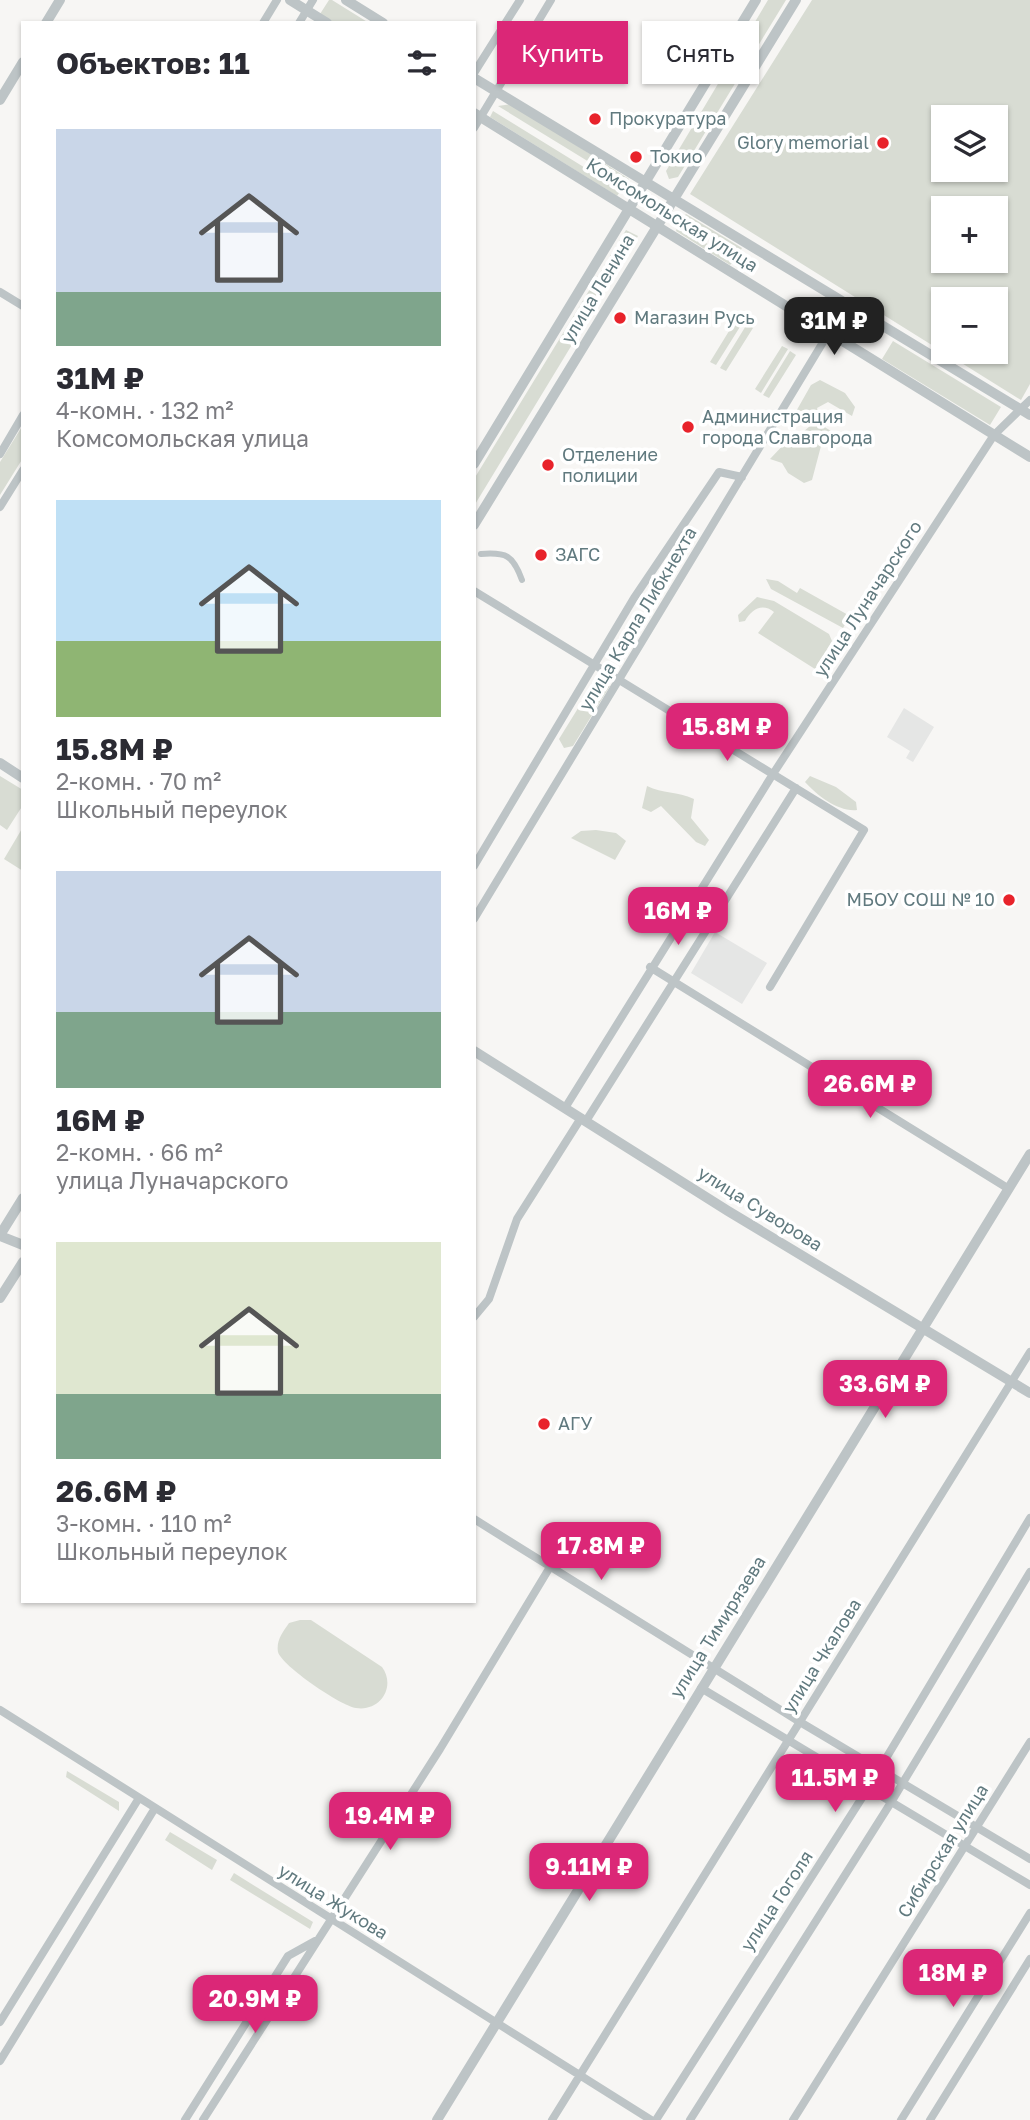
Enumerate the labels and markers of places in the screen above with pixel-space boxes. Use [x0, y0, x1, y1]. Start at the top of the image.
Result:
place label: Прокуратура [609, 107, 727, 129]
marker: Прокуратура [587, 111, 603, 127]
place label: Glory memorial [737, 131, 869, 153]
marker: Glory memorial [875, 135, 891, 151]
place label: Токио [650, 145, 702, 167]
marker: Токио [628, 149, 644, 165]
pin: 31M ₽ [785, 298, 883, 357]
place label: Магазин Русь [634, 306, 755, 328]
marker: Магазин Русь [612, 310, 628, 326]
place label: Администрация города Славгорода [702, 405, 873, 448]
marker: Администрация города Славгорода [680, 419, 696, 435]
place label: Отделение полиции [562, 443, 658, 486]
marker: Отделение полиции [540, 457, 556, 473]
place label: ЗАГС [555, 543, 600, 565]
marker: ЗАГС [533, 547, 549, 563]
pin: 15.8M ₽ [662, 704, 792, 763]
pin: 16M ₽ [629, 888, 727, 947]
place label: МБОУ СОШ № 10 [847, 888, 995, 910]
marker: МБОУ СОШ № 10 [1001, 892, 1017, 908]
pin: 26.6M ₽ [805, 1060, 935, 1120]
pin: 33.6M ₽ [820, 1360, 950, 1420]
place label: АГУ [558, 1412, 593, 1434]
marker: АГУ [536, 1416, 552, 1432]
pin: 17.8M ₽ [536, 1522, 666, 1582]
pin: 11.5M ₽ [770, 1755, 900, 1814]
pin: 19.4M ₽ [325, 1792, 455, 1852]
pin: 9.11M ₽ [524, 1843, 654, 1903]
pin: 18M ₽ [904, 1950, 1002, 2009]
pin: 20.9M ₽ [190, 1976, 320, 2035]

